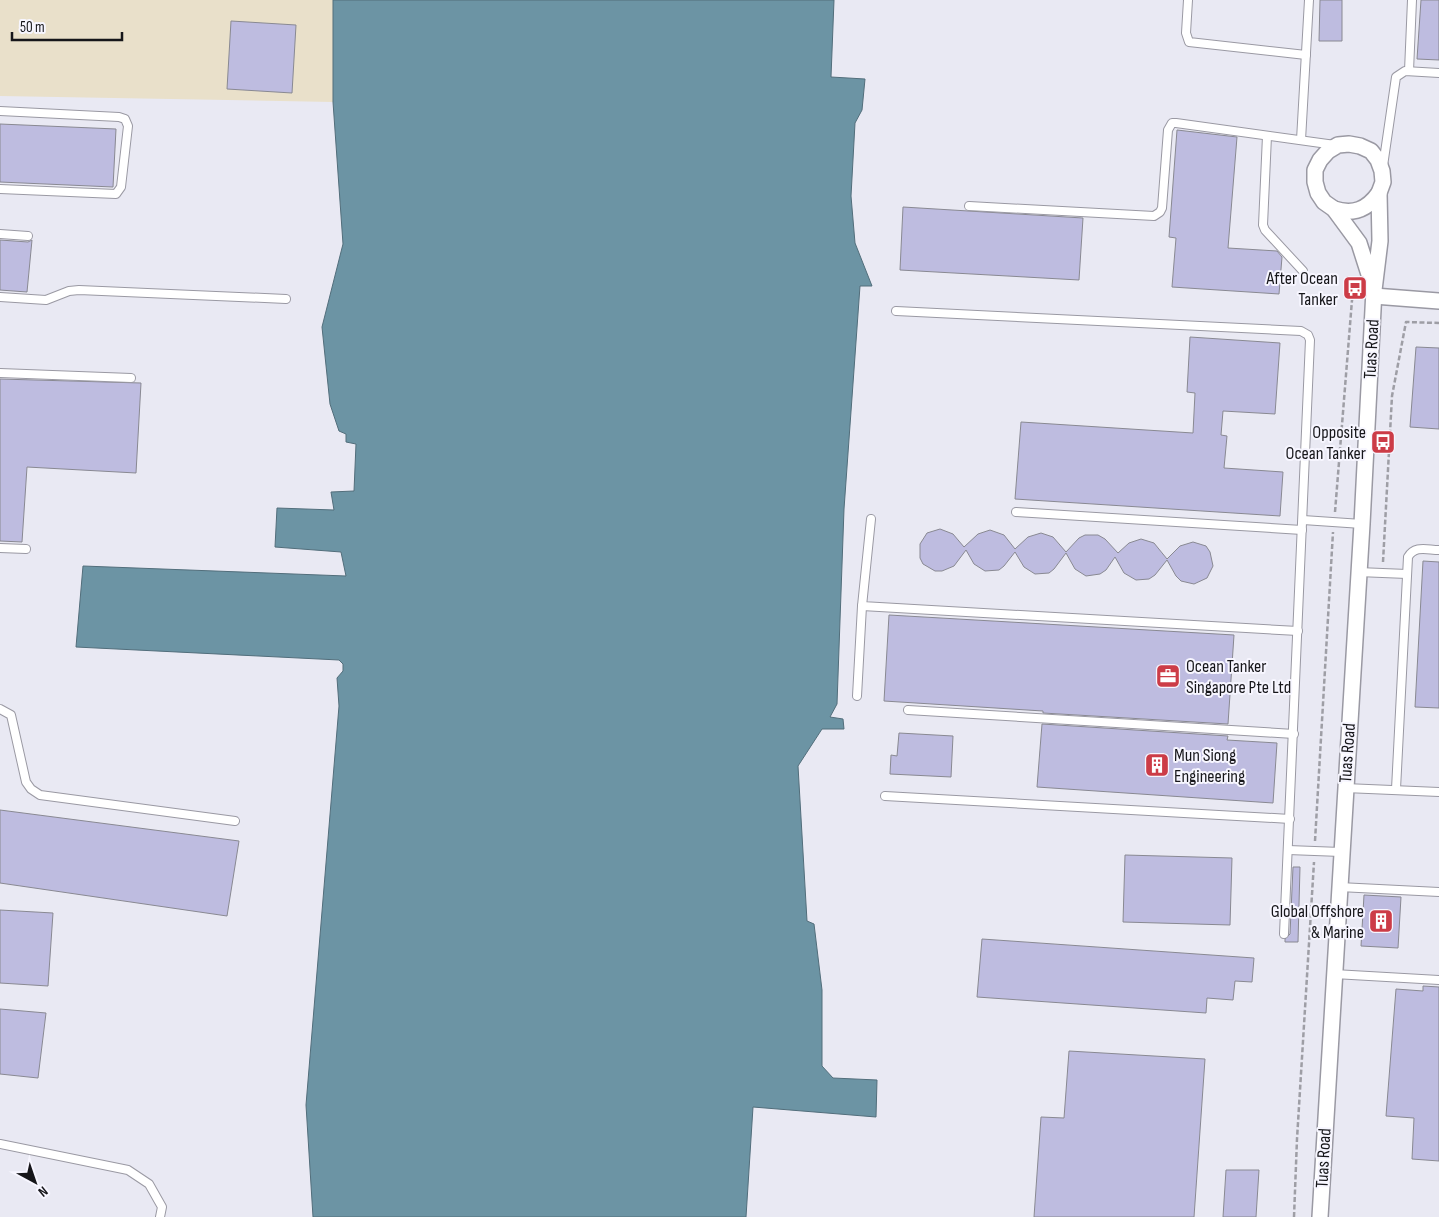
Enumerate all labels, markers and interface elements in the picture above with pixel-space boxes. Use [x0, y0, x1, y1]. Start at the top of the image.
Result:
scale bar [12, 10, 122, 42]
text: 50 m [20, 18, 45, 37]
place label: After Ocean Tanker [1266, 268, 1338, 310]
bus stop icon: After Ocean Tanker [1342, 275, 1368, 301]
street label: Tuas Road [1359, 319, 1384, 379]
place label: Opposite Ocean Tanker [1286, 422, 1366, 464]
bus stop icon: Opposite Ocean Tanker [1370, 429, 1396, 455]
place label: Ocean Tanker Singapore Pte Ltd [1186, 656, 1291, 698]
office icon: Ocean Tanker Singapore Pte Ltd [1155, 663, 1181, 689]
street label: Tuas Road [1335, 722, 1360, 784]
place label: Mun Siong Engineering [1174, 745, 1245, 787]
building icon: Mun Siong Engineering [1144, 752, 1170, 778]
place label: Global Offshore & Marine [1271, 901, 1364, 943]
building icon: Global Offshore & Marine [1368, 908, 1394, 934]
street label: Tuas Road [1311, 1128, 1336, 1188]
north arrow [10, 1157, 60, 1207]
text: N [35, 1183, 51, 1200]

